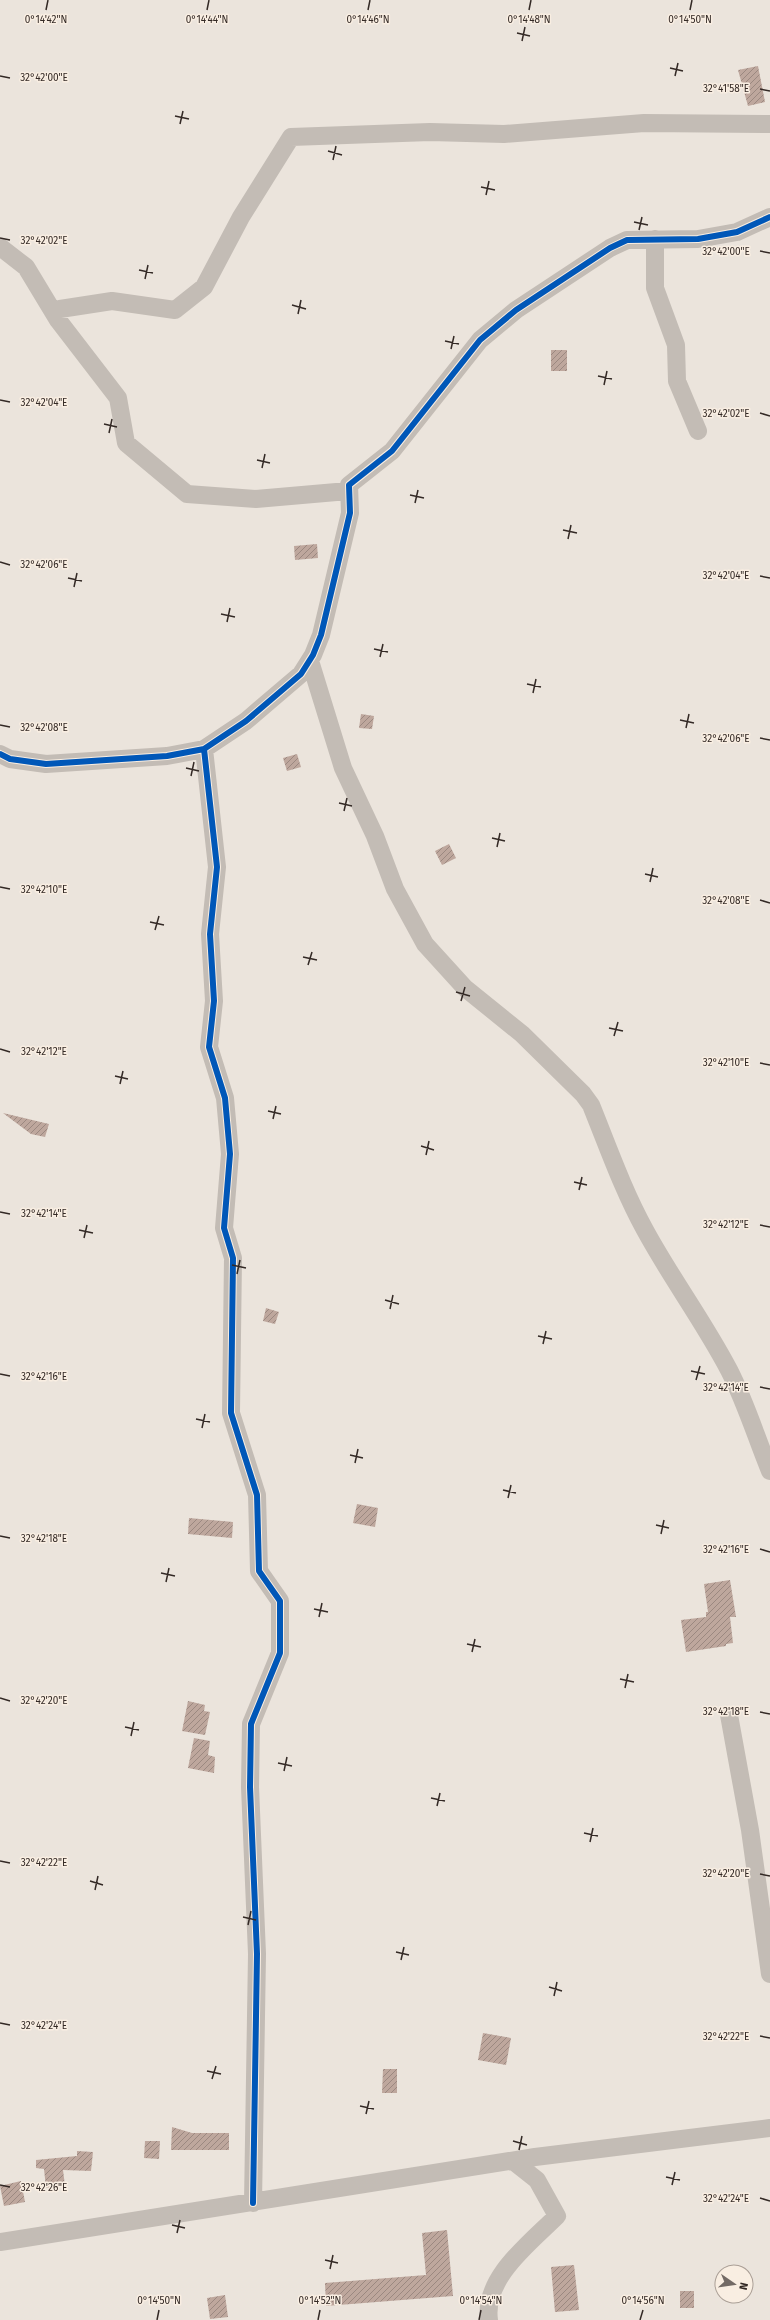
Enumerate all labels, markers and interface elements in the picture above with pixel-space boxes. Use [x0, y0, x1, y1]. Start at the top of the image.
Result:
text: 0°14'42"N [25, 14, 67, 26]
text: 0°14'44"N [186, 14, 228, 26]
text: 0°14'46"N [346, 14, 390, 26]
text: 0°14'48"N [507, 14, 551, 26]
text: 0°14'50"N [668, 14, 712, 26]
text: 32°42'00"E [20, 72, 68, 84]
text: 32°41'58"E [703, 83, 749, 95]
text: 32°42'02"E [21, 235, 67, 247]
text: 32°42'00"E [702, 246, 750, 258]
text: 32°42'04"E [21, 397, 67, 409]
text: 32°42'02"E [703, 408, 749, 420]
text: 32°42'06"E [20, 559, 68, 571]
text: 32°42'04"E [703, 570, 749, 582]
text: 32°42'08"E [20, 722, 68, 734]
text: 32°42'06"E [702, 733, 750, 745]
text: 32°42'10"E [21, 884, 67, 896]
text: 32°42'08"E [702, 895, 750, 907]
text: 32°42'12"E [21, 1046, 67, 1058]
text: 32°42'10"E [703, 1057, 749, 1069]
text: 32°42'14"E [21, 1208, 67, 1220]
text: 32°42'12"E [703, 1219, 749, 1231]
text: 32°42'16"E [21, 1371, 67, 1383]
text: 32°42'14"E [703, 1382, 749, 1394]
text: 32°42'18"E [21, 1533, 67, 1545]
text: 32°42'16"E [703, 1544, 749, 1556]
text: 32°42'20"E [20, 1695, 68, 1707]
text: 32°42'18"E [703, 1706, 749, 1718]
text: 32°42'22"E [21, 1857, 67, 1869]
text: 32°42'20"E [702, 1868, 750, 1880]
text: 32°42'24"E [21, 2020, 67, 2032]
text: 32°42'22"E [703, 2031, 749, 2043]
text: 32°42'26"E [21, 2182, 67, 2194]
text: 32°42'24"E [703, 2193, 749, 2205]
north arrow [714, 2264, 754, 2304]
text: N [736, 2281, 750, 2291]
text: 0°14'50"N [137, 2295, 181, 2307]
text: 0°14'52"N [299, 2295, 341, 2307]
text: 0°14'54"N [460, 2295, 502, 2307]
text: 0°14'56"N [621, 2295, 665, 2307]

